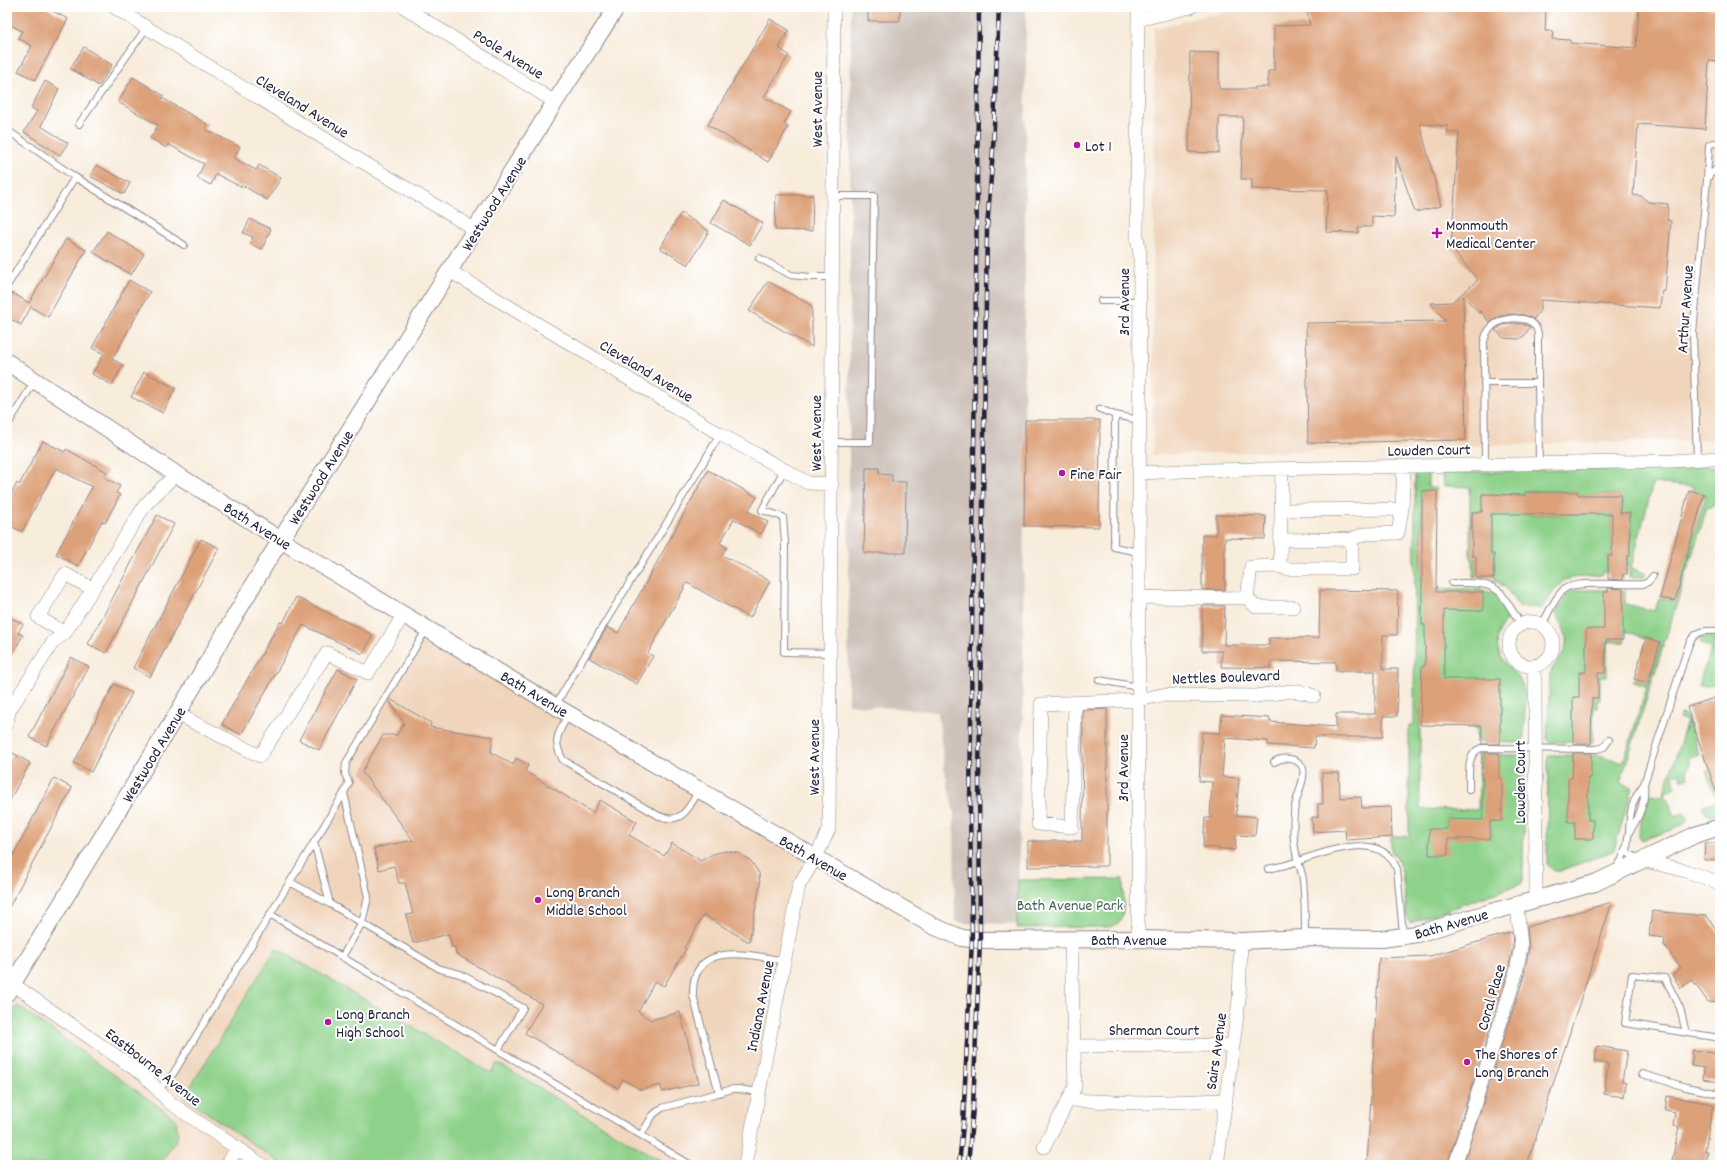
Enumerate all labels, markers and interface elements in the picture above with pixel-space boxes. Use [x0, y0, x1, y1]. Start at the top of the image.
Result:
street label: Poole Avenue [468, 24, 548, 86]
street label: Cleveland Avenue [251, 69, 353, 145]
street label: West Avenue [807, 71, 830, 147]
place label: Lot 1 [1085, 136, 1112, 159]
marker: Lot 1 [1072, 140, 1082, 150]
street label: Westwood Avenue [457, 152, 534, 256]
place label: Monmouth Medical Center [1446, 215, 1536, 256]
marker: Monmouth Medical Center [1431, 227, 1443, 239]
street label: Arthur Avenue [1672, 264, 1701, 354]
street label: 3rd Avenue [1114, 268, 1137, 336]
street label: Cleveland Avenue [594, 335, 697, 409]
street label: West Avenue [806, 395, 829, 471]
street label: Westwood Avenue [284, 426, 361, 530]
street label: Lowden Court [1387, 439, 1471, 464]
place label: Fine Fair [1070, 464, 1122, 487]
marker: Fine Fair [1057, 468, 1067, 478]
street label: Bath Avenue [218, 497, 295, 557]
street label: Nettles Boulevard [1172, 665, 1280, 692]
street label: Bath Avenue [495, 666, 572, 725]
street label: Westwood Avenue [117, 703, 193, 808]
street label: West Avenue [804, 719, 827, 795]
street label: 3rd Avenue [1113, 734, 1136, 802]
street label: Lowden Court [1510, 740, 1533, 824]
street label: Bath Avenue [774, 830, 851, 888]
place label: Long Branch Middle School [546, 882, 627, 923]
marker: Long Branch Middle School [533, 895, 543, 905]
park label: Bath Avenue Park [1017, 895, 1123, 918]
street label: Bath Avenue [1412, 904, 1491, 947]
street label: Bath Avenue [1091, 930, 1167, 953]
street label: Indiana Avenue [741, 959, 782, 1054]
street label: Coral Place [1472, 962, 1513, 1034]
place label: Long Branch High School [336, 1004, 410, 1045]
street label: Sairs Avenue [1201, 1011, 1234, 1091]
marker: Long Branch High School [323, 1017, 333, 1027]
street label: Sherman Court [1109, 1020, 1199, 1043]
street label: Eastbourne Avenue [100, 1023, 205, 1113]
place label: The Shores of Long Branch [1475, 1044, 1557, 1085]
marker: The Shores of Long Branch [1462, 1057, 1472, 1067]

